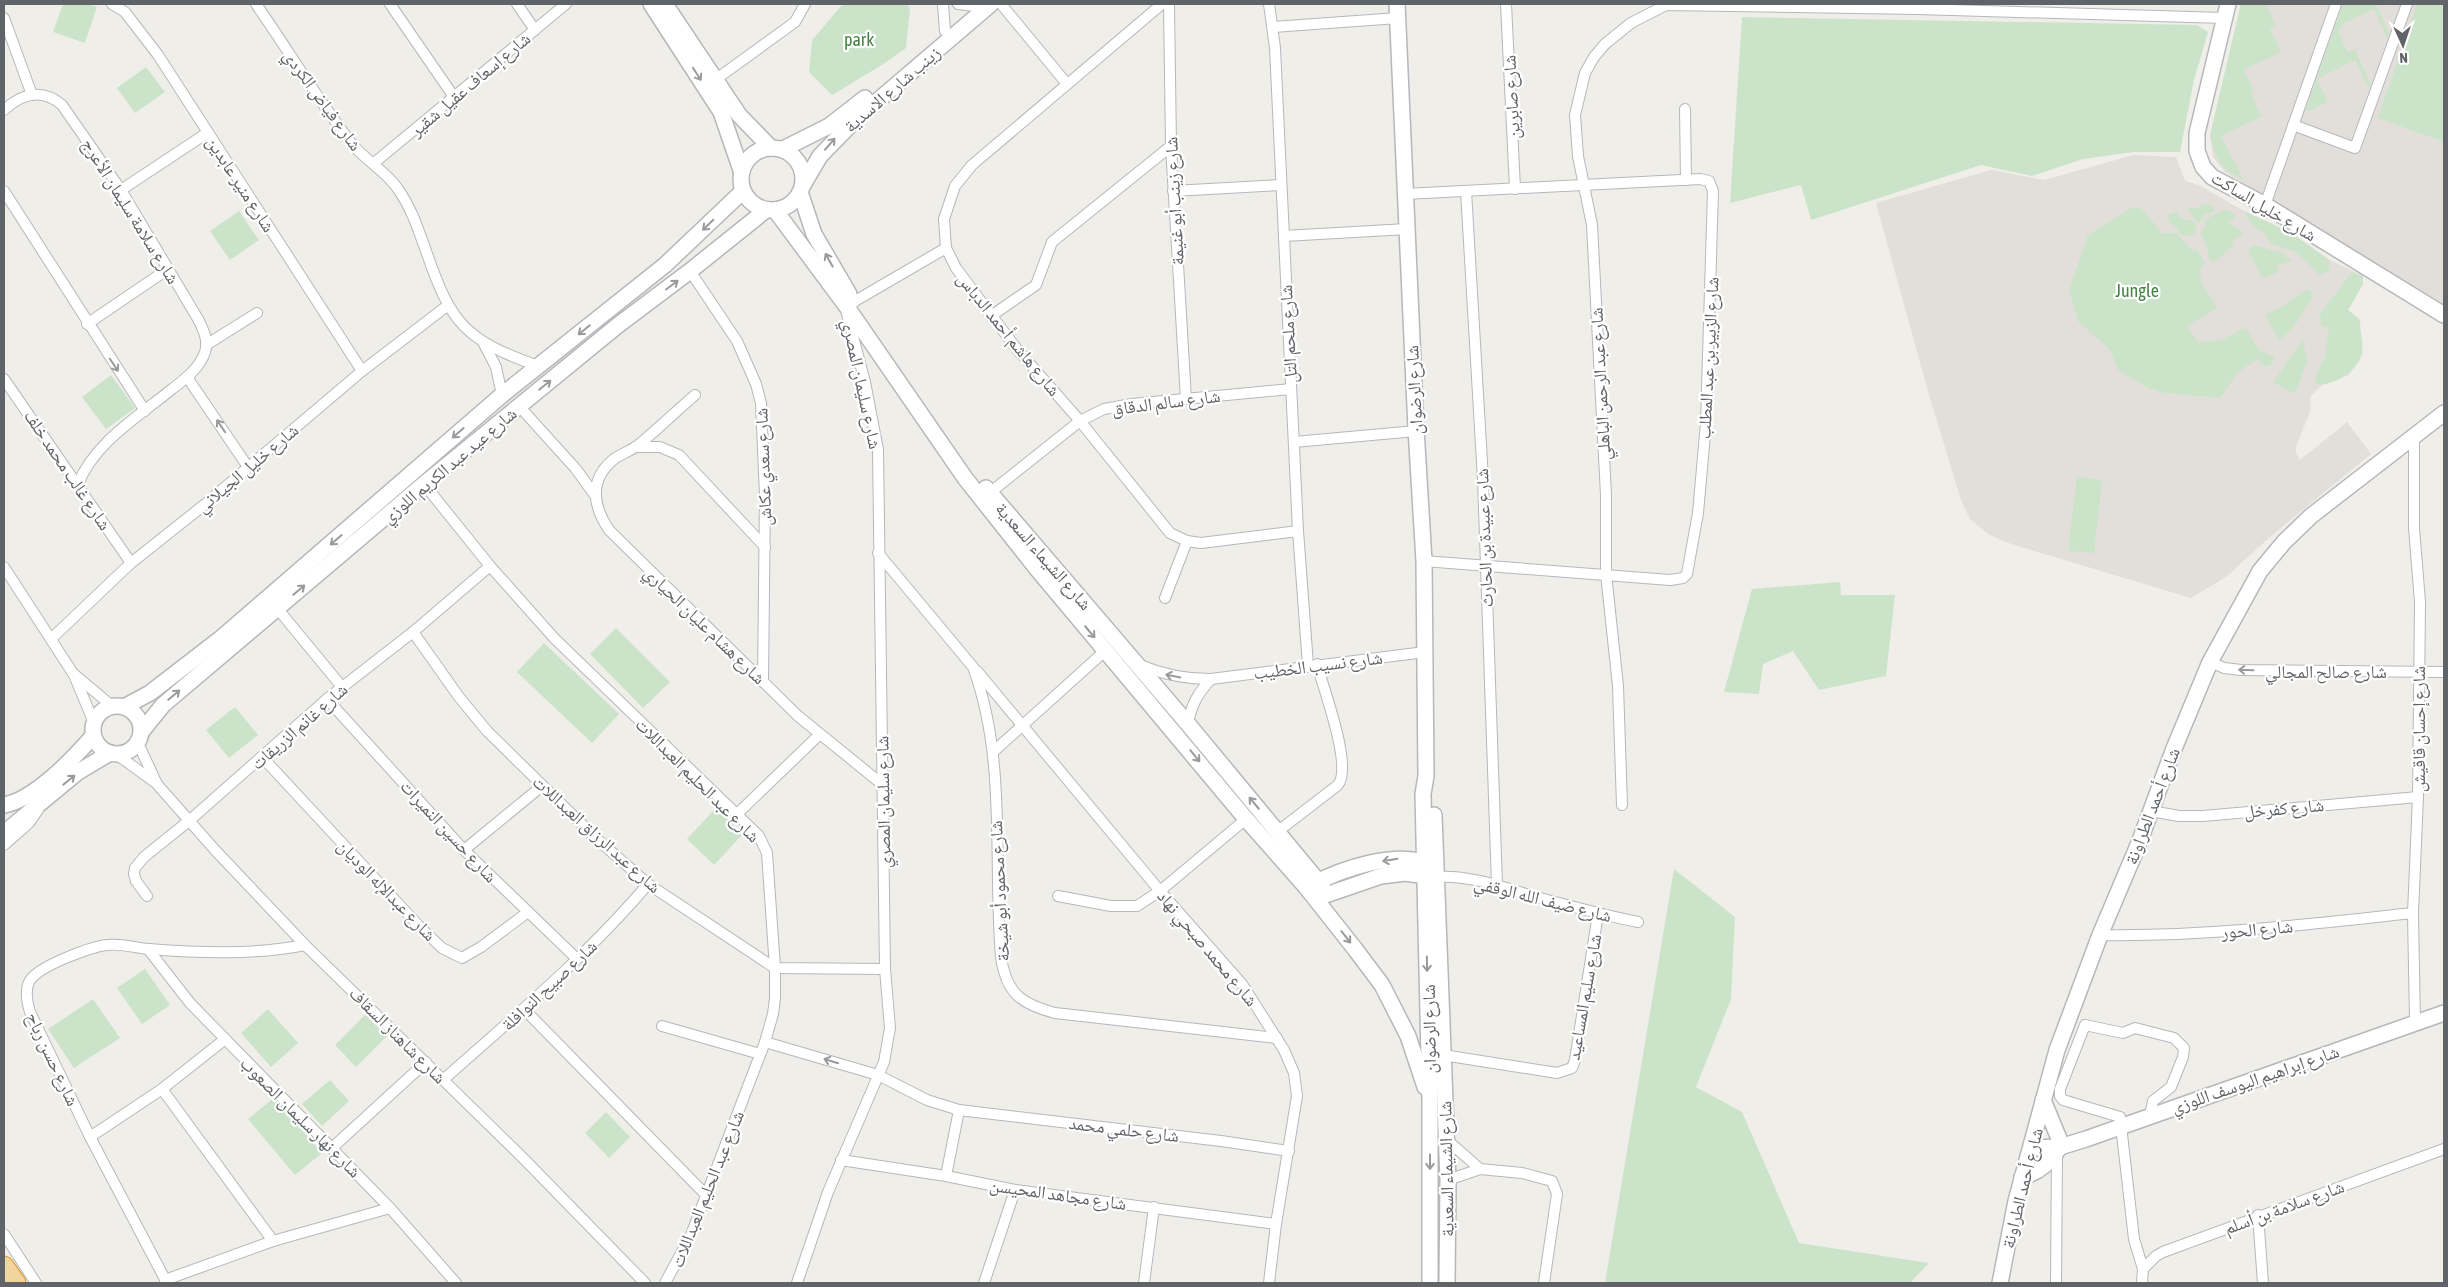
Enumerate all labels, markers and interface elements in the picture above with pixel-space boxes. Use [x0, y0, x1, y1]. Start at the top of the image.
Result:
north arrow [2378, 20, 2428, 70]
street label: شارع إسعاف عقيل شقير [405, 28, 536, 143]
park label: park [844, 29, 874, 50]
street label: زينب شارع الاسدية [840, 42, 945, 137]
street label: شارع فياض الكردي [276, 45, 367, 157]
text: N [2399, 50, 2408, 66]
street label: شارع صابرين [1498, 54, 1525, 140]
one-way arrow [692, 67, 702, 81]
street label: شارع منير عابدين [201, 132, 280, 236]
street label: شارع سلامة سليمان الأعرج [76, 134, 184, 289]
street label: شارع زينب أبو غنيمة [1160, 136, 1189, 266]
one-way arrow [824, 138, 836, 151]
street label: شارع خليل الساكت [2207, 166, 2320, 246]
one-way arrow [701, 219, 714, 231]
one-way arrow [823, 254, 833, 268]
street label: شارع هاشم أحمد الدباس [951, 268, 1065, 401]
street label: شارع الزبير بن عبد المطلب [1693, 276, 1724, 440]
one-way arrow [665, 279, 678, 290]
park label: Jungle [2115, 280, 2159, 301]
street label: شارع ملحم التل [1275, 284, 1303, 384]
street label: شارع عبد الرحمن الباهلي [1586, 307, 1619, 461]
street label: شارع سليمان المصري [833, 317, 886, 452]
one-way arrow [578, 324, 591, 335]
street label: شارع الرضوان [1401, 345, 1428, 435]
one-way arrow [109, 358, 119, 372]
one-way arrow [538, 380, 551, 391]
street label: شارع سالم الدقاق [1110, 385, 1222, 421]
street label: شارع عيد عبد الكريم اللوزي [377, 403, 524, 531]
street label: شارع غالب محمد خلف [19, 406, 116, 535]
street label: شارع سعدي عكاش [750, 407, 780, 526]
street label: شارع خليل الجيلاني [192, 419, 305, 520]
one-way arrow [215, 420, 225, 434]
one-way arrow [452, 427, 465, 439]
street label: شارع عبيدة بن الحارث [1471, 468, 1498, 608]
street label: شارع الشيماء السعدية [991, 498, 1096, 615]
one-way arrow [330, 535, 343, 546]
street label: شارع هشام عليان الحياري [637, 562, 770, 692]
one-way arrow [292, 584, 305, 596]
one-way arrow [1085, 625, 1096, 638]
street label: شارع نسيب الخطيب [1252, 647, 1384, 684]
street label: شارع صالح المجالي [2265, 661, 2387, 686]
one-way arrow [2239, 665, 2255, 675]
street label: شارع إحسان قاقيش [2408, 666, 2430, 792]
one-way arrow [1165, 671, 1181, 681]
street label: شارع غانم الزريقات [246, 678, 353, 775]
one-way arrow [168, 689, 181, 701]
street label: شارع عبد الحليم العبداللات [630, 713, 765, 848]
street label: شارع سليمان المصري [871, 736, 899, 868]
street label: شارع أحمد الطراونة [2120, 745, 2185, 868]
one-way arrow [1189, 750, 1200, 763]
street label: شارع عبد الرزاق العبداللات [528, 771, 665, 898]
one-way arrow [62, 775, 75, 786]
street label: شارع حسين النميرات [395, 775, 502, 887]
street label: شارع كفرخل [2243, 794, 2325, 823]
one-way arrow [1248, 797, 1259, 810]
street label: شارع محمود أبو شيخة [985, 820, 1014, 962]
street label: شارع عبدالإله الوديان [333, 835, 441, 946]
one-way arrow [1382, 856, 1398, 866]
street label: شارع ضيف الله الوقفي [1471, 872, 1614, 931]
street label: شارع محمد صبحي نهاد [1150, 886, 1263, 1013]
street label: شارع الحور [2219, 915, 2294, 944]
one-way arrow [1340, 930, 1351, 943]
street label: شارع سليم المساعيد [1563, 932, 1607, 1062]
street label: شارع صبيح النوافلة [497, 935, 603, 1036]
one-way arrow [1422, 956, 1432, 972]
street label: شارع شاهناز السقاف [345, 982, 451, 1088]
street label: شارع الرضوان [1418, 984, 1441, 1074]
street label: شارع حسن رباح [20, 1009, 84, 1110]
street label: شارع إبراهيم اليوسف اللوزي [2168, 1040, 2343, 1122]
street label: شارع نهار سليمان الصعوب [236, 1052, 366, 1182]
one-way arrow [823, 1056, 839, 1066]
street label: شارع الشيماء السعدية [1434, 1101, 1459, 1237]
street label: شارع عبد الحليم العبداللات [666, 1108, 750, 1271]
street label: شارع حلمي محمد [1067, 1112, 1180, 1151]
street label: شارع أحمد الطراونة [1997, 1126, 2048, 1251]
one-way arrow [1425, 1154, 1434, 1170]
street label: شارع مجاهد المحيسن [988, 1174, 1128, 1215]
street label: شارع سلامة بن أسلم [2221, 1176, 2348, 1240]

